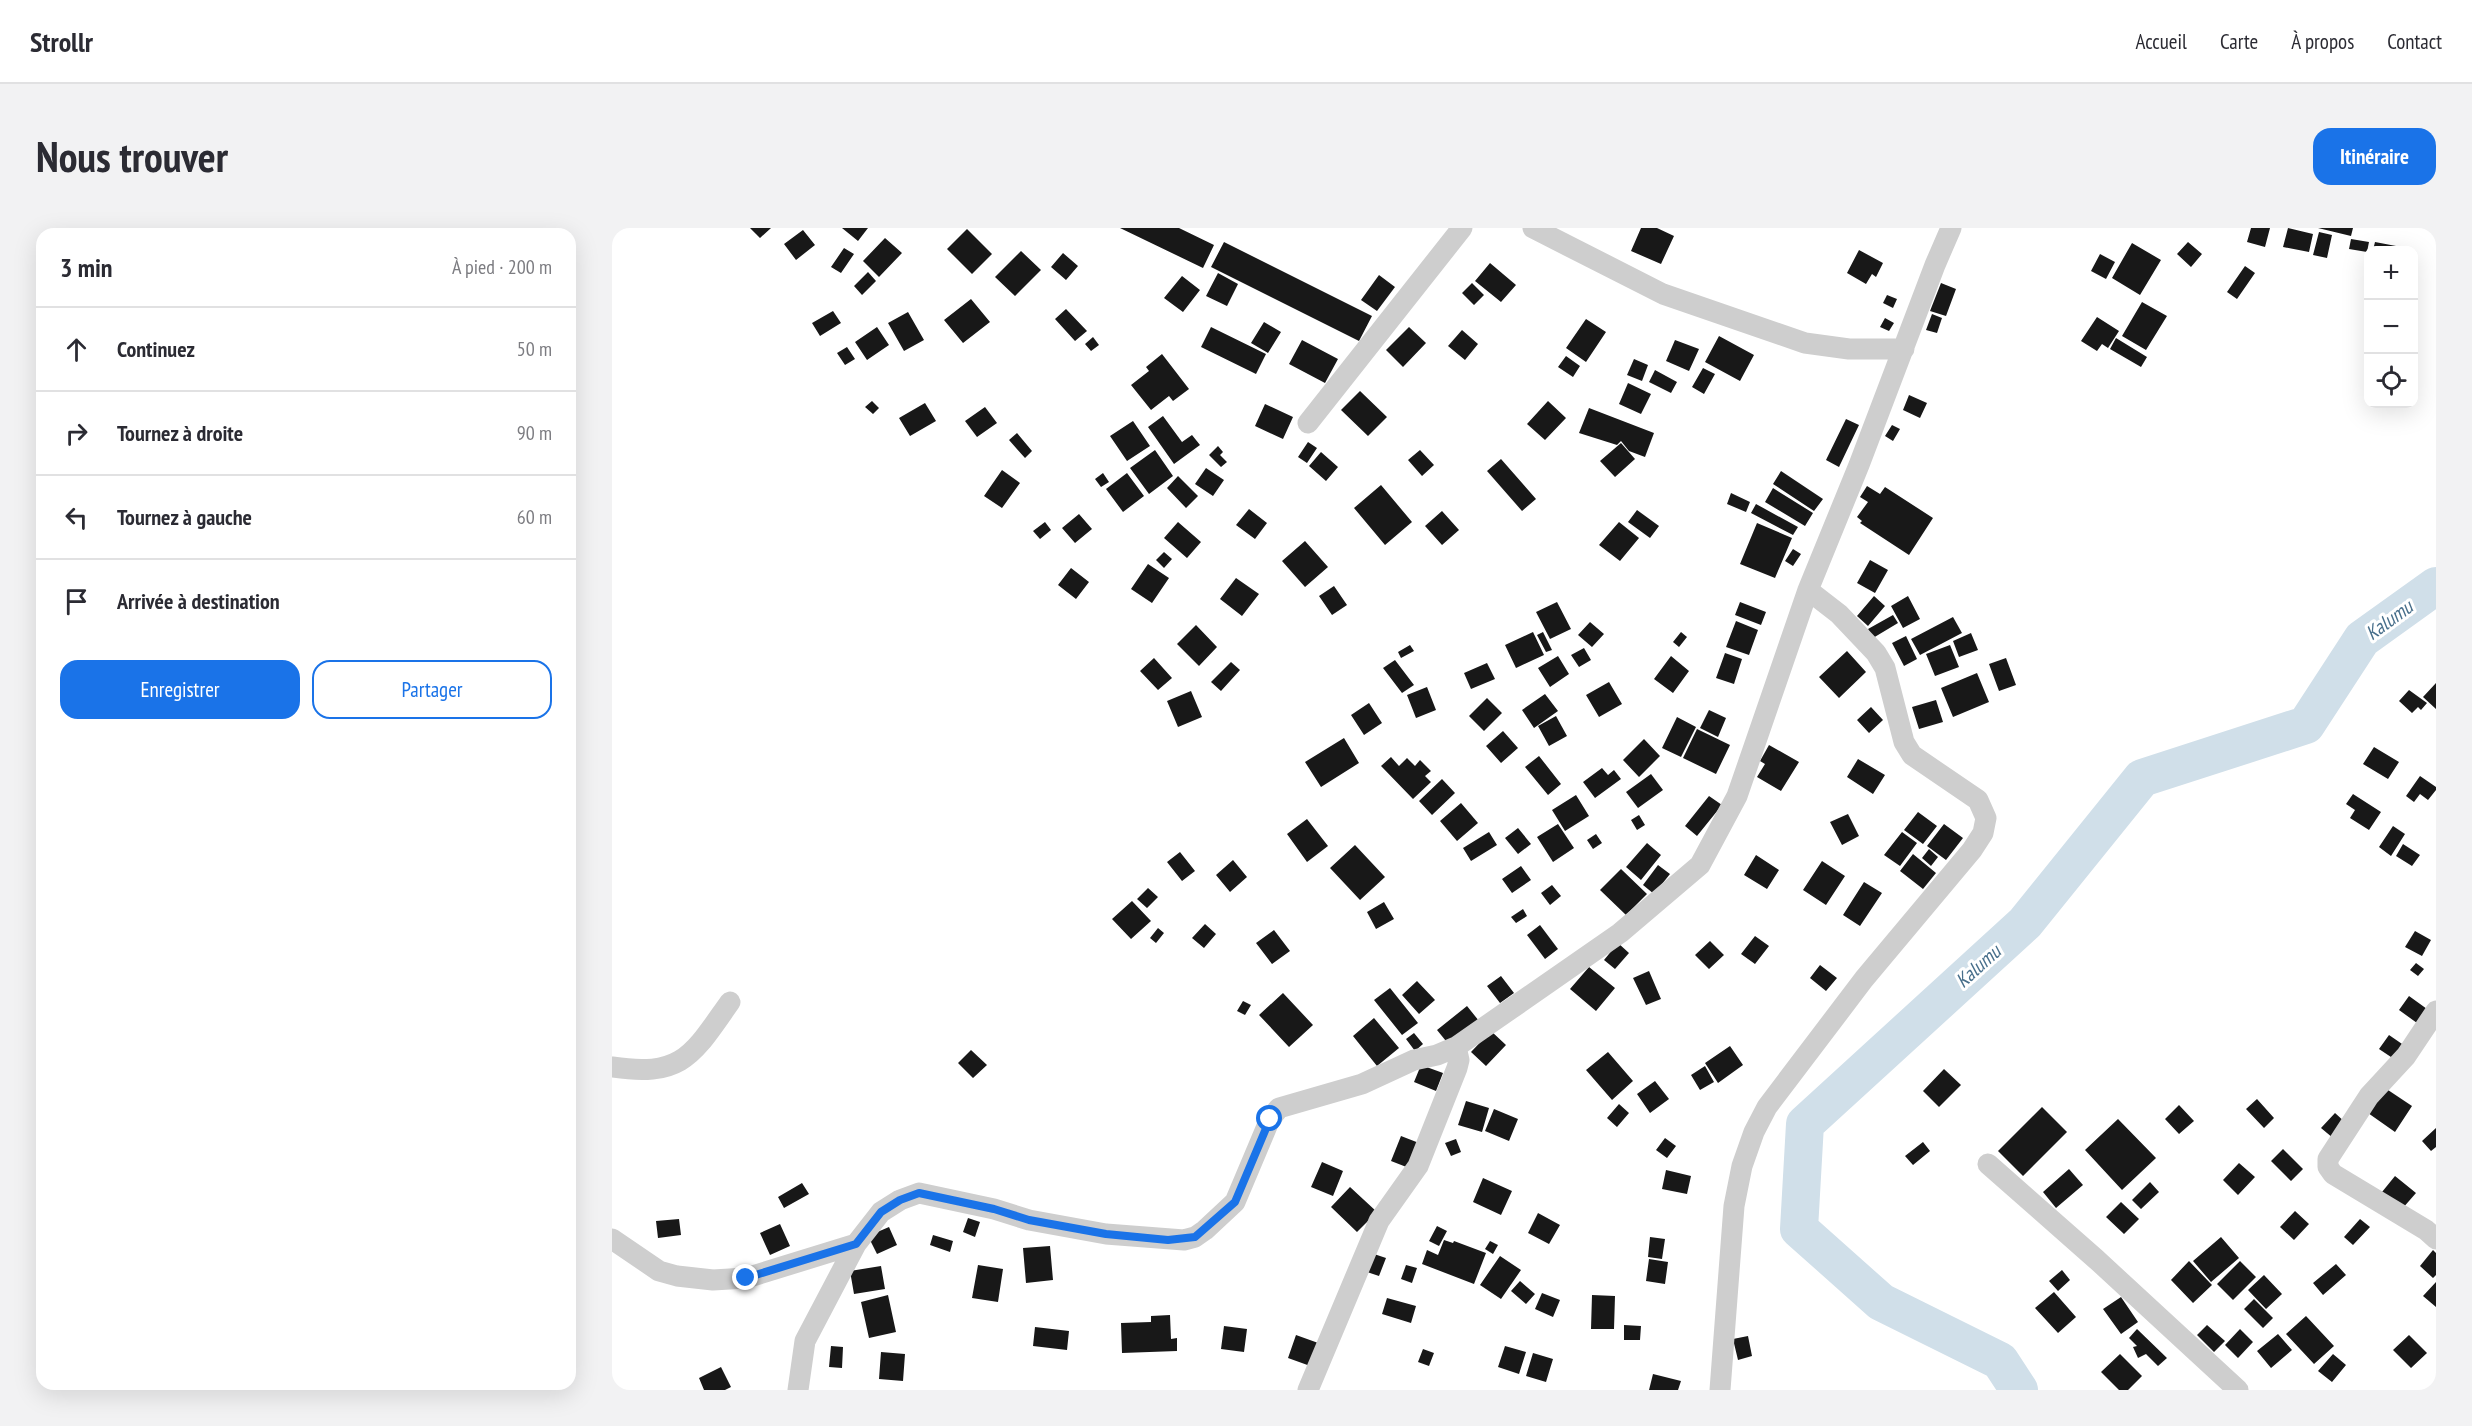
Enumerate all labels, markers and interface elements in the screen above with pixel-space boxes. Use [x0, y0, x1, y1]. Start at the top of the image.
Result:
text: Strollr [30, 23, 93, 60]
text: Accueil [2135, 28, 2187, 55]
text: Carte [2220, 28, 2258, 55]
text: À propos [2291, 28, 2354, 55]
text: Contact [2387, 28, 2442, 55]
button: Itinéraire [2313, 128, 2436, 185]
text: Nous trouver [36, 129, 228, 184]
map controls [2364, 246, 2418, 408]
button: + [2364, 246, 2418, 300]
text: 3 min [60, 251, 113, 284]
text: À pied · 200 m [452, 254, 552, 280]
button: − [2364, 300, 2418, 354]
icon: ahead [60, 333, 93, 366]
text: Continuez [117, 335, 195, 363]
text: 50 m [517, 336, 552, 362]
button: locate [2364, 354, 2418, 408]
icon: right [60, 417, 93, 450]
text: Tournez à droite [117, 419, 243, 447]
text: 90 m [517, 420, 552, 446]
icon: left [60, 501, 93, 534]
text: Tournez à gauche [117, 503, 252, 531]
text: 60 m [517, 504, 552, 530]
icon: arrive [60, 585, 93, 618]
text: Arrivée à destination [117, 587, 280, 615]
water label: Kalumu [2360, 593, 2419, 646]
button: Enregistrer [60, 660, 300, 719]
button: Partager [312, 660, 552, 719]
water label: Kalumu [1950, 938, 2007, 993]
route start [1256, 1105, 1282, 1131]
route end [732, 1264, 758, 1290]

